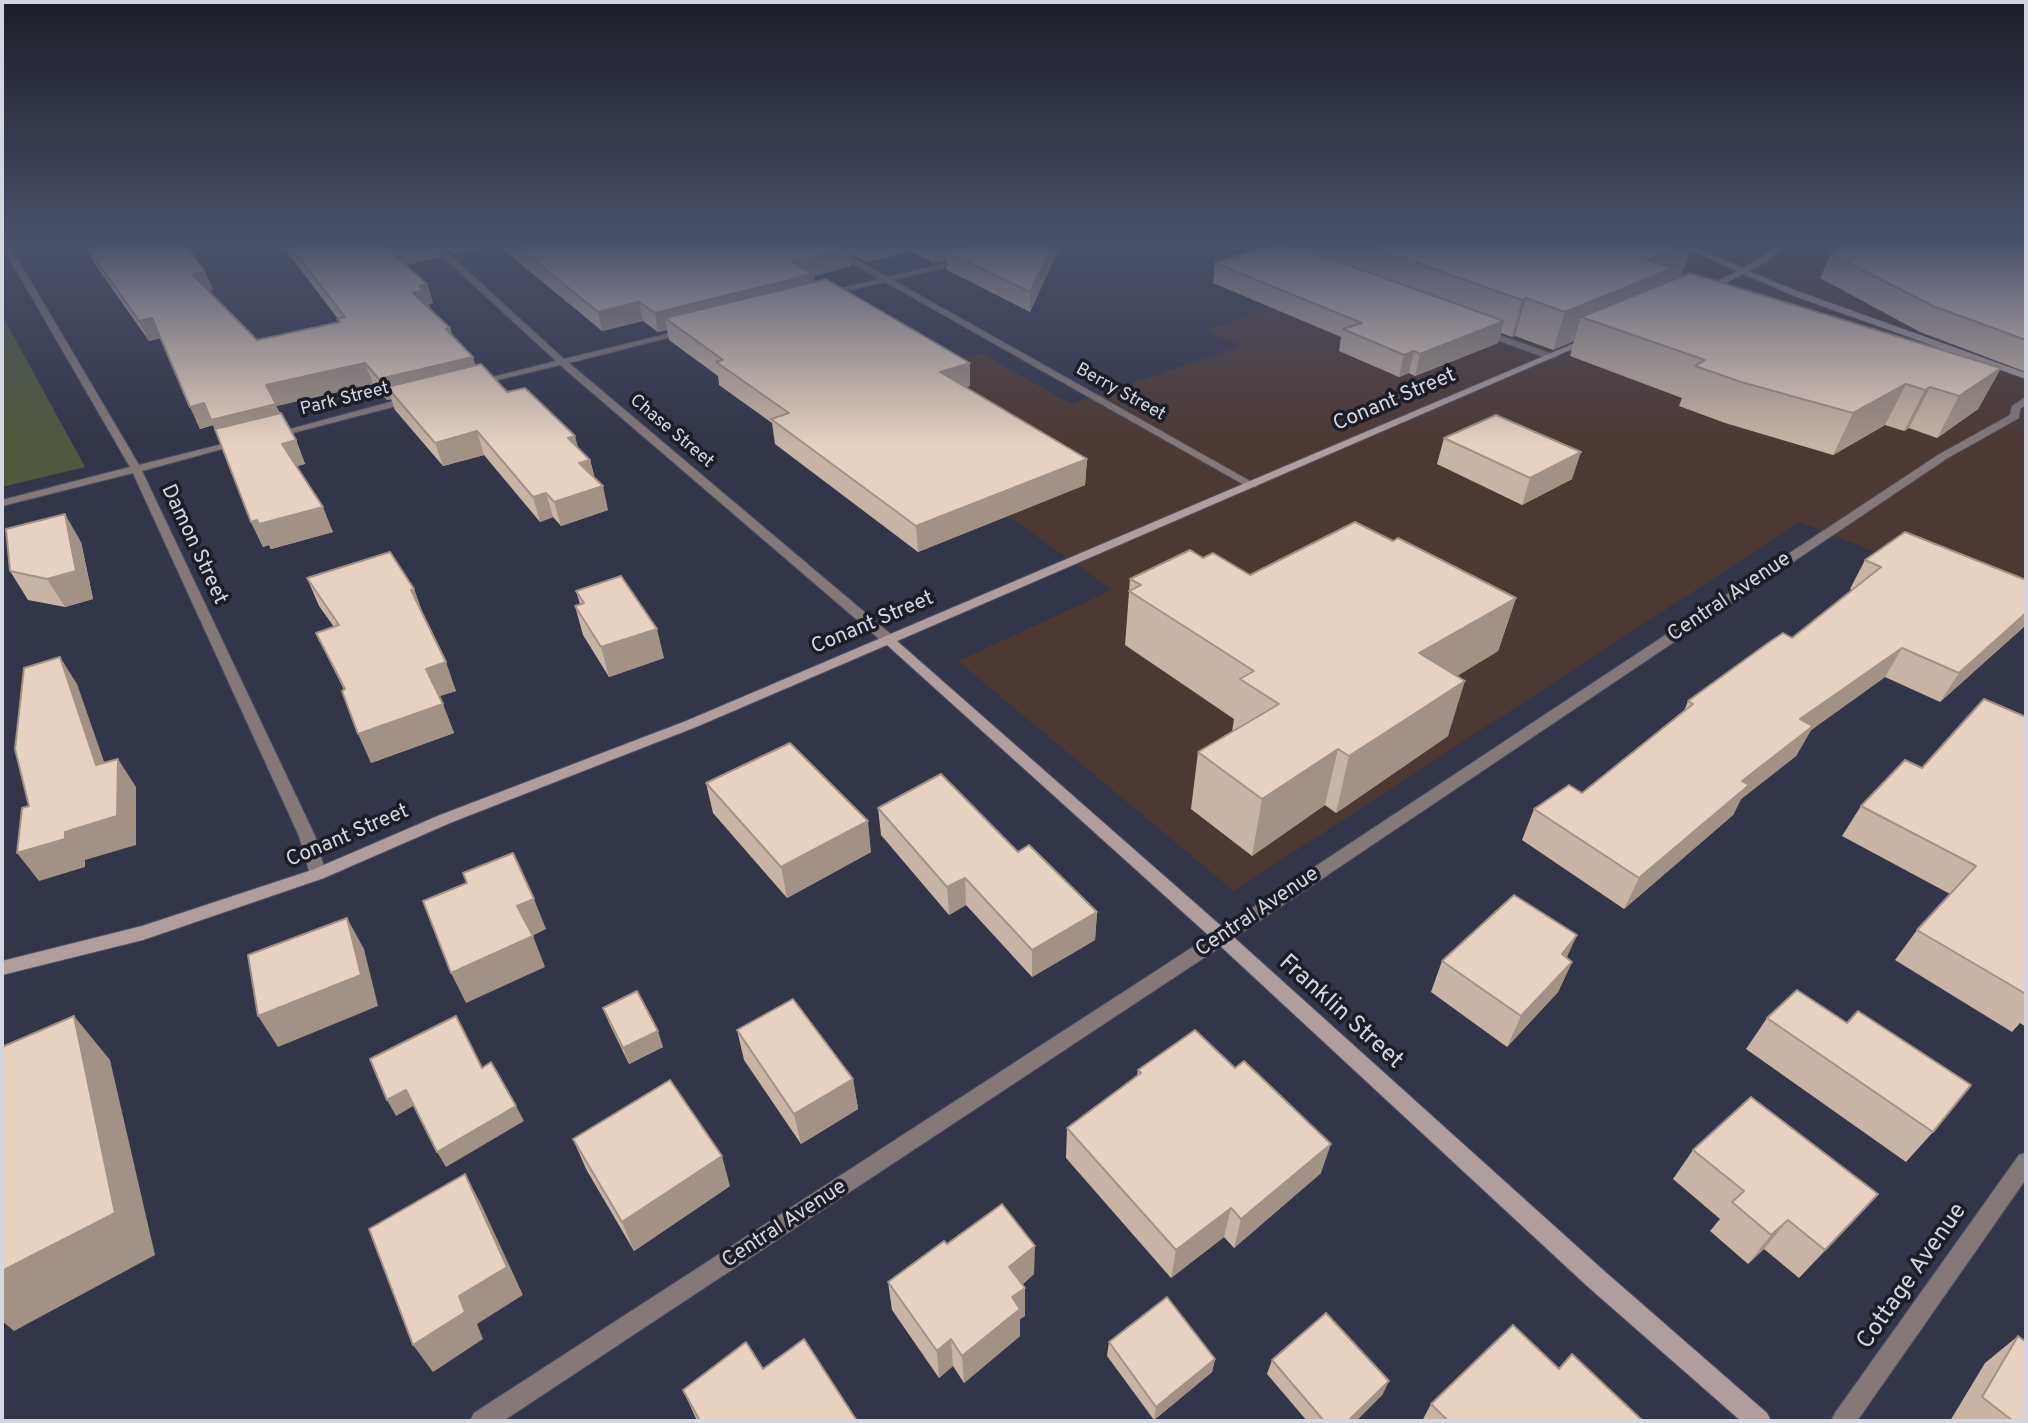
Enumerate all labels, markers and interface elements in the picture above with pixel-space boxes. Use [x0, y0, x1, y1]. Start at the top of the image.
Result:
street label: Berry Street [1071, 360, 1169, 426]
street label: Conant Street [1330, 364, 1460, 438]
street label: Park Street [298, 379, 392, 421]
street label: Chase Street [625, 391, 717, 473]
street label: Damon Street [154, 481, 232, 609]
street label: Central Avenue [1664, 548, 1796, 648]
street label: Conant Street [808, 587, 938, 661]
street label: Conant Street [283, 800, 413, 874]
street label: Central Avenue [1192, 863, 1324, 963]
street label: Franklin Street [1272, 950, 1408, 1076]
street label: Central Avenue [718, 1175, 852, 1275]
street label: Cottage Avenue [1852, 1198, 1974, 1356]

